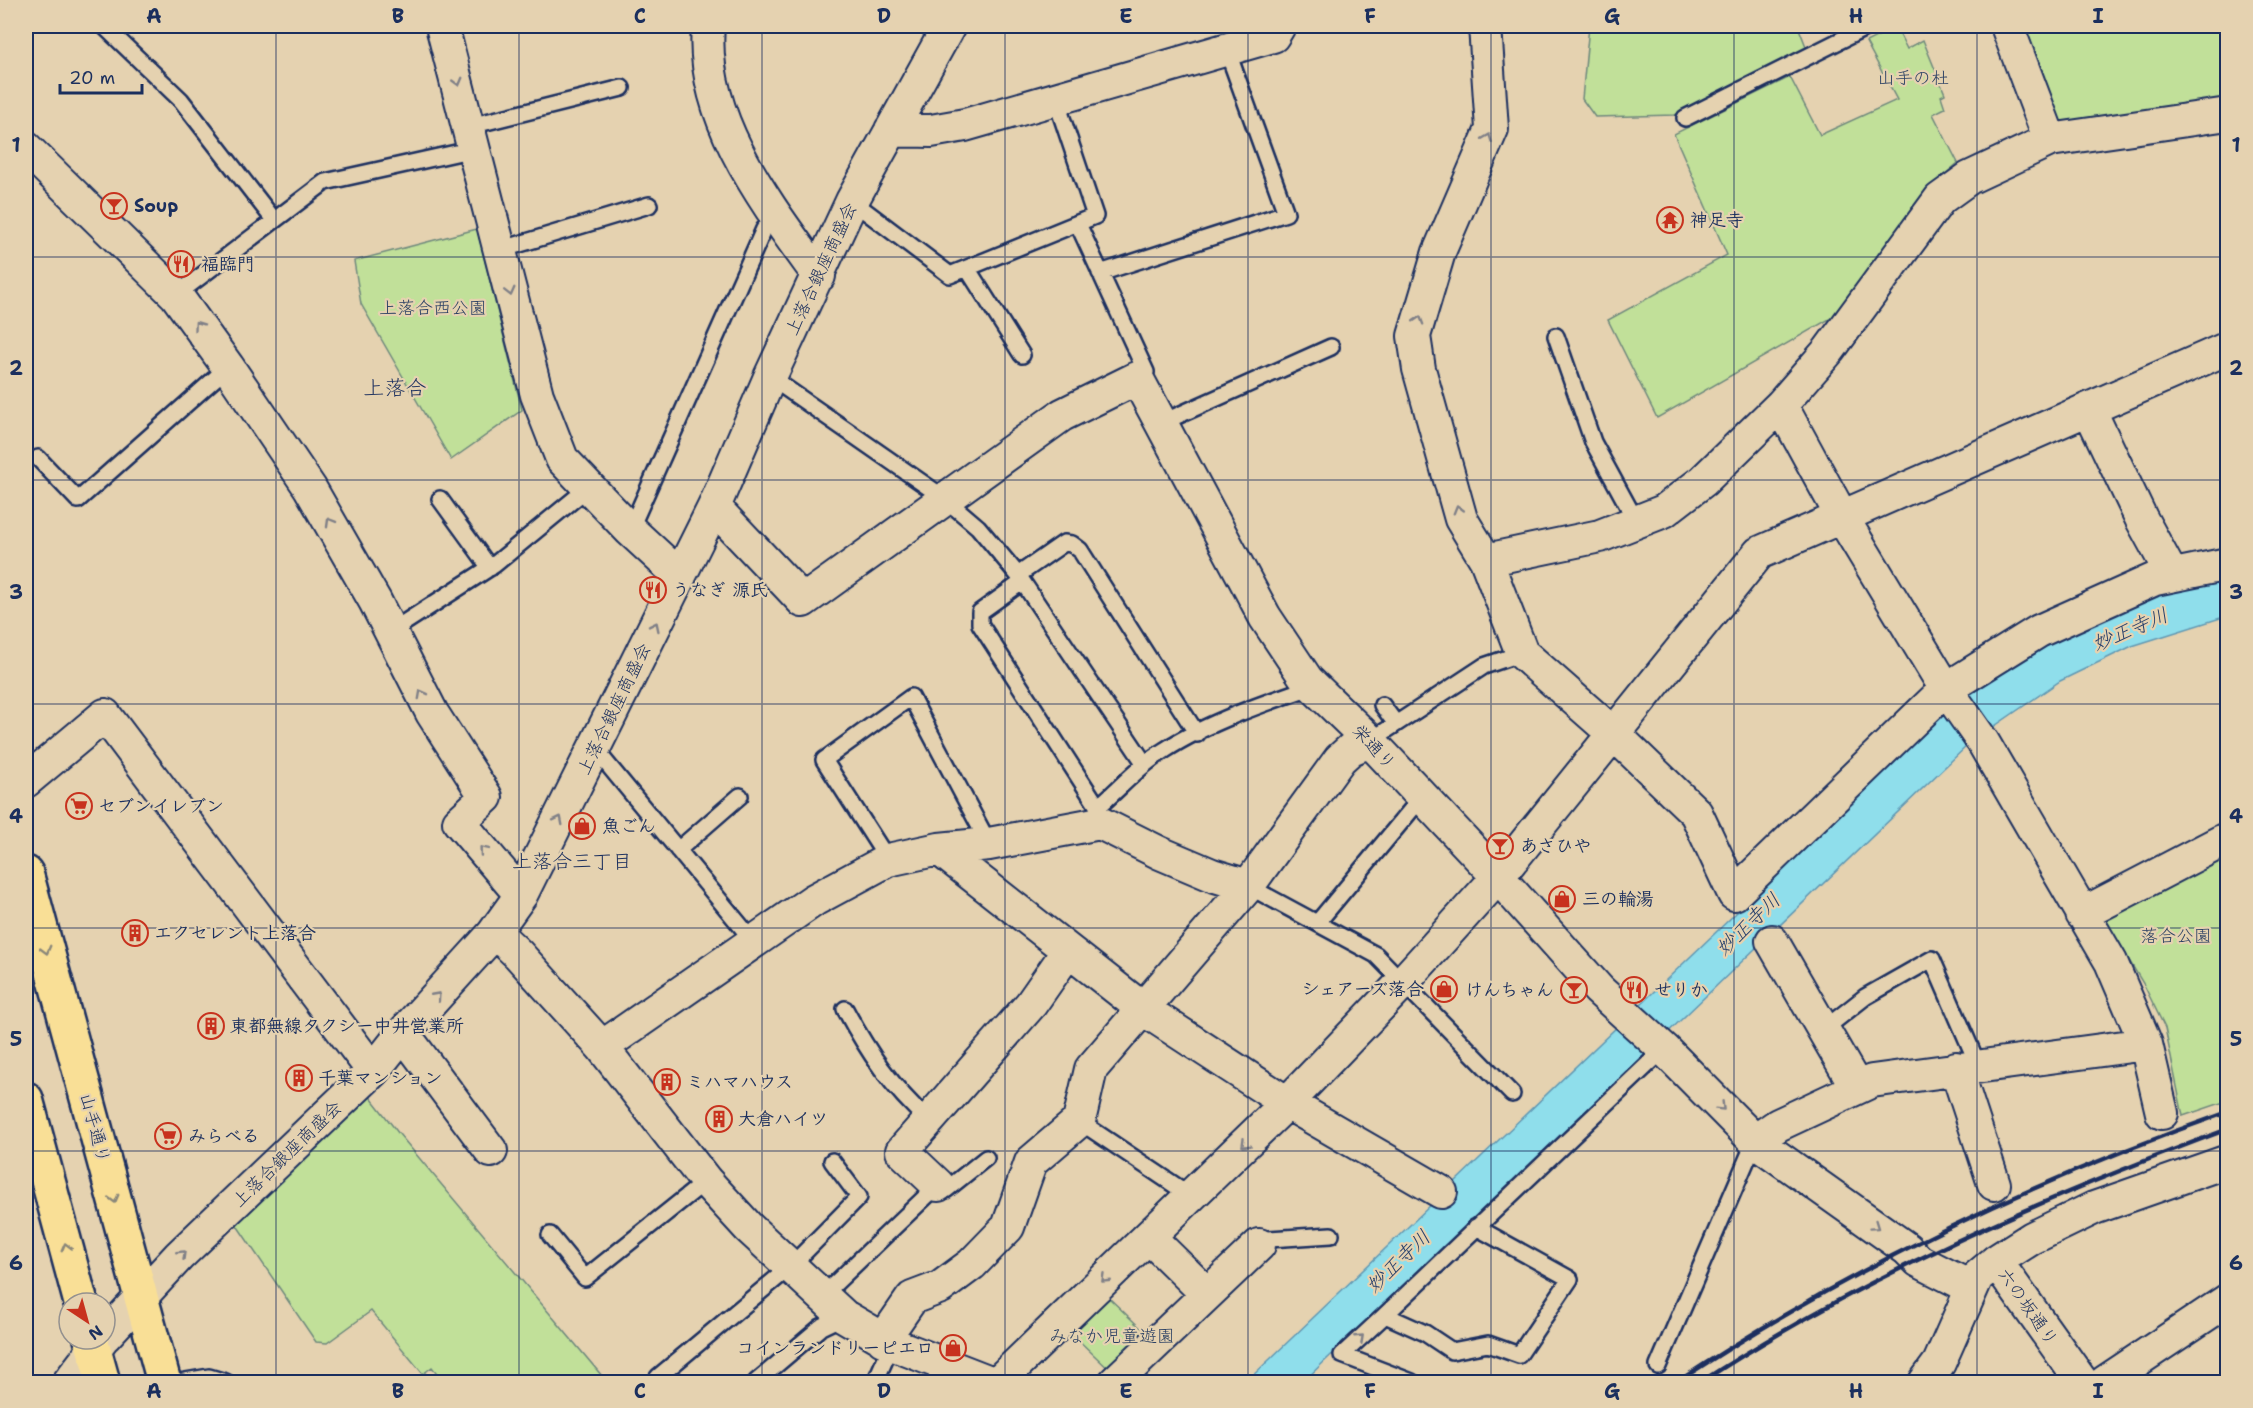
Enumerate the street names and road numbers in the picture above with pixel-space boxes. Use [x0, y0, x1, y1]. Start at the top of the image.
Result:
street label: 上落合銀座商盛会 [780, 199, 862, 339]
street label: 上落合銀座商盛会 [572, 639, 656, 779]
street label: 栄通り [1347, 719, 1401, 775]
street label: 山手通り [74, 1090, 116, 1166]
street label: 上落合銀座商盛会 [227, 1095, 347, 1213]
street label: 六の坂通り [1992, 1263, 2064, 1351]

